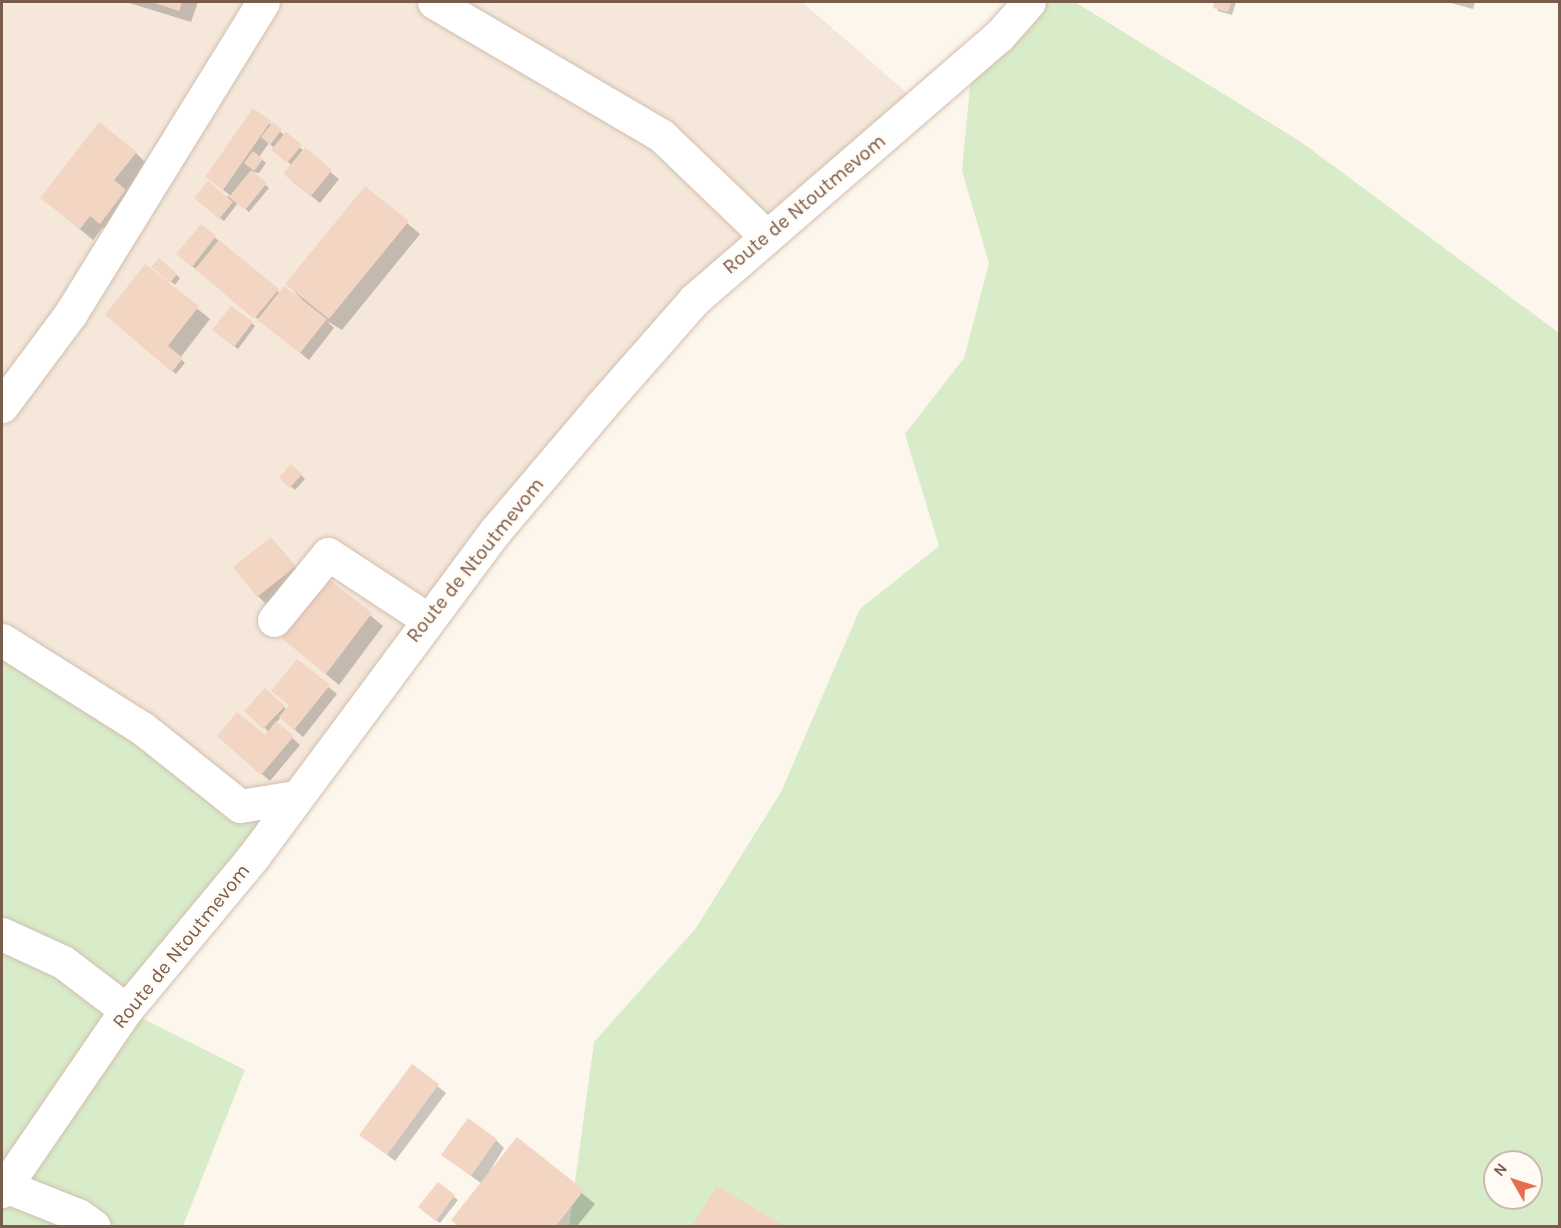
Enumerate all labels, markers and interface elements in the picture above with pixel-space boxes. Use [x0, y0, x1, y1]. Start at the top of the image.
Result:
street label: Route de Ntoutmevom [718, 129, 890, 279]
street label: Route de Ntoutmevom [401, 473, 549, 647]
street label: Route de Ntoutmevom [107, 859, 255, 1033]
north arrow [1483, 1150, 1543, 1210]
text: N [1489, 1159, 1511, 1180]

